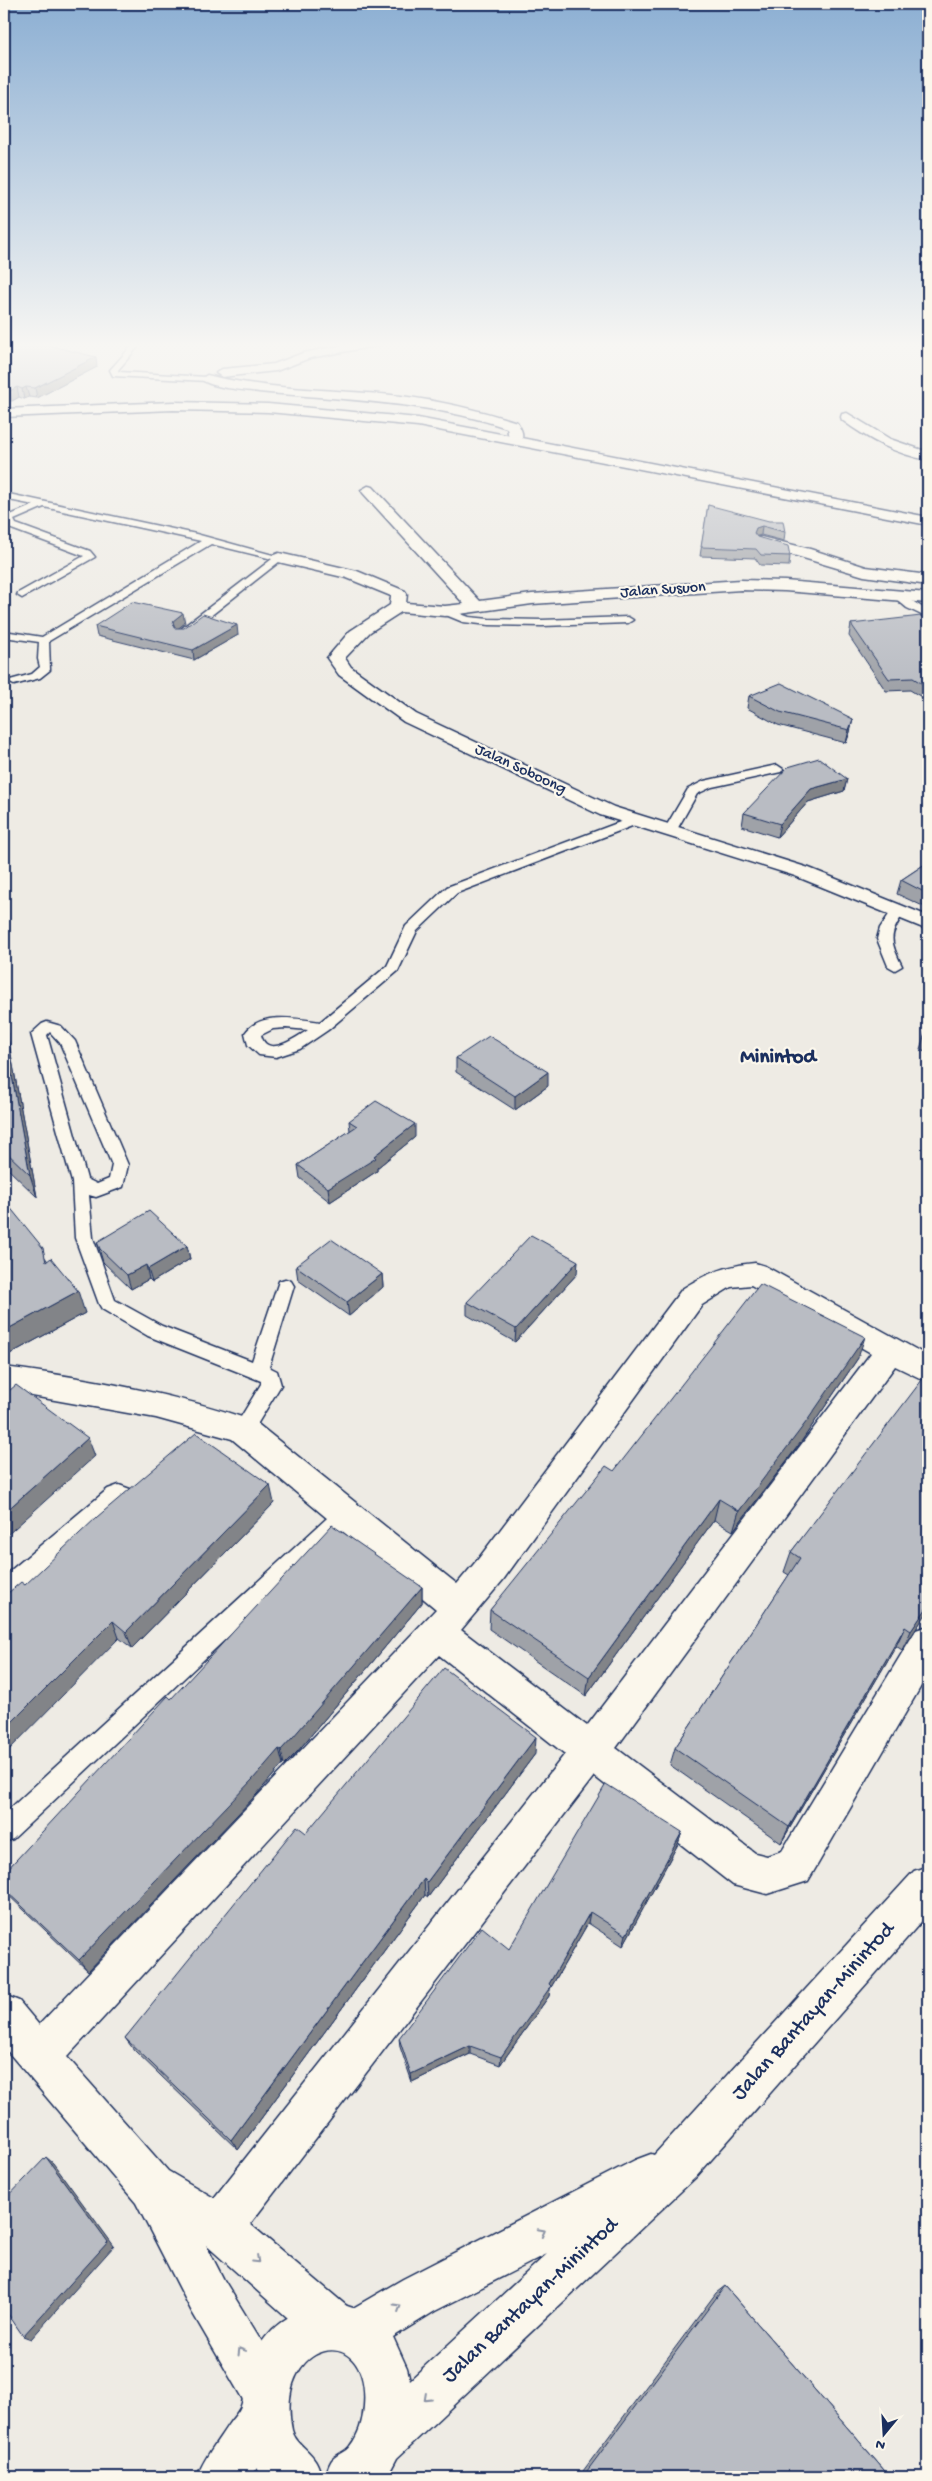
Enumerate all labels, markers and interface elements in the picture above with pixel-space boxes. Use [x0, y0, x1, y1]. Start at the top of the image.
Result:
street label: Jalan Susuon [620, 579, 707, 603]
street label: Jalan Soboong [471, 741, 569, 799]
district label: Minintod [740, 1046, 818, 1071]
street label: Jalan Bantayan-Minintod [727, 1916, 902, 2107]
street label: Jalan Bantayan-Minintod [438, 2211, 626, 2389]
one-way arrow [537, 2228, 546, 2238]
one-way arrow [250, 2254, 259, 2263]
one-way arrow [393, 2304, 402, 2314]
one-way arrow [238, 2348, 248, 2357]
one-way arrow [424, 2392, 433, 2401]
north arrow [860, 2408, 910, 2458]
text: N [874, 2434, 888, 2453]

